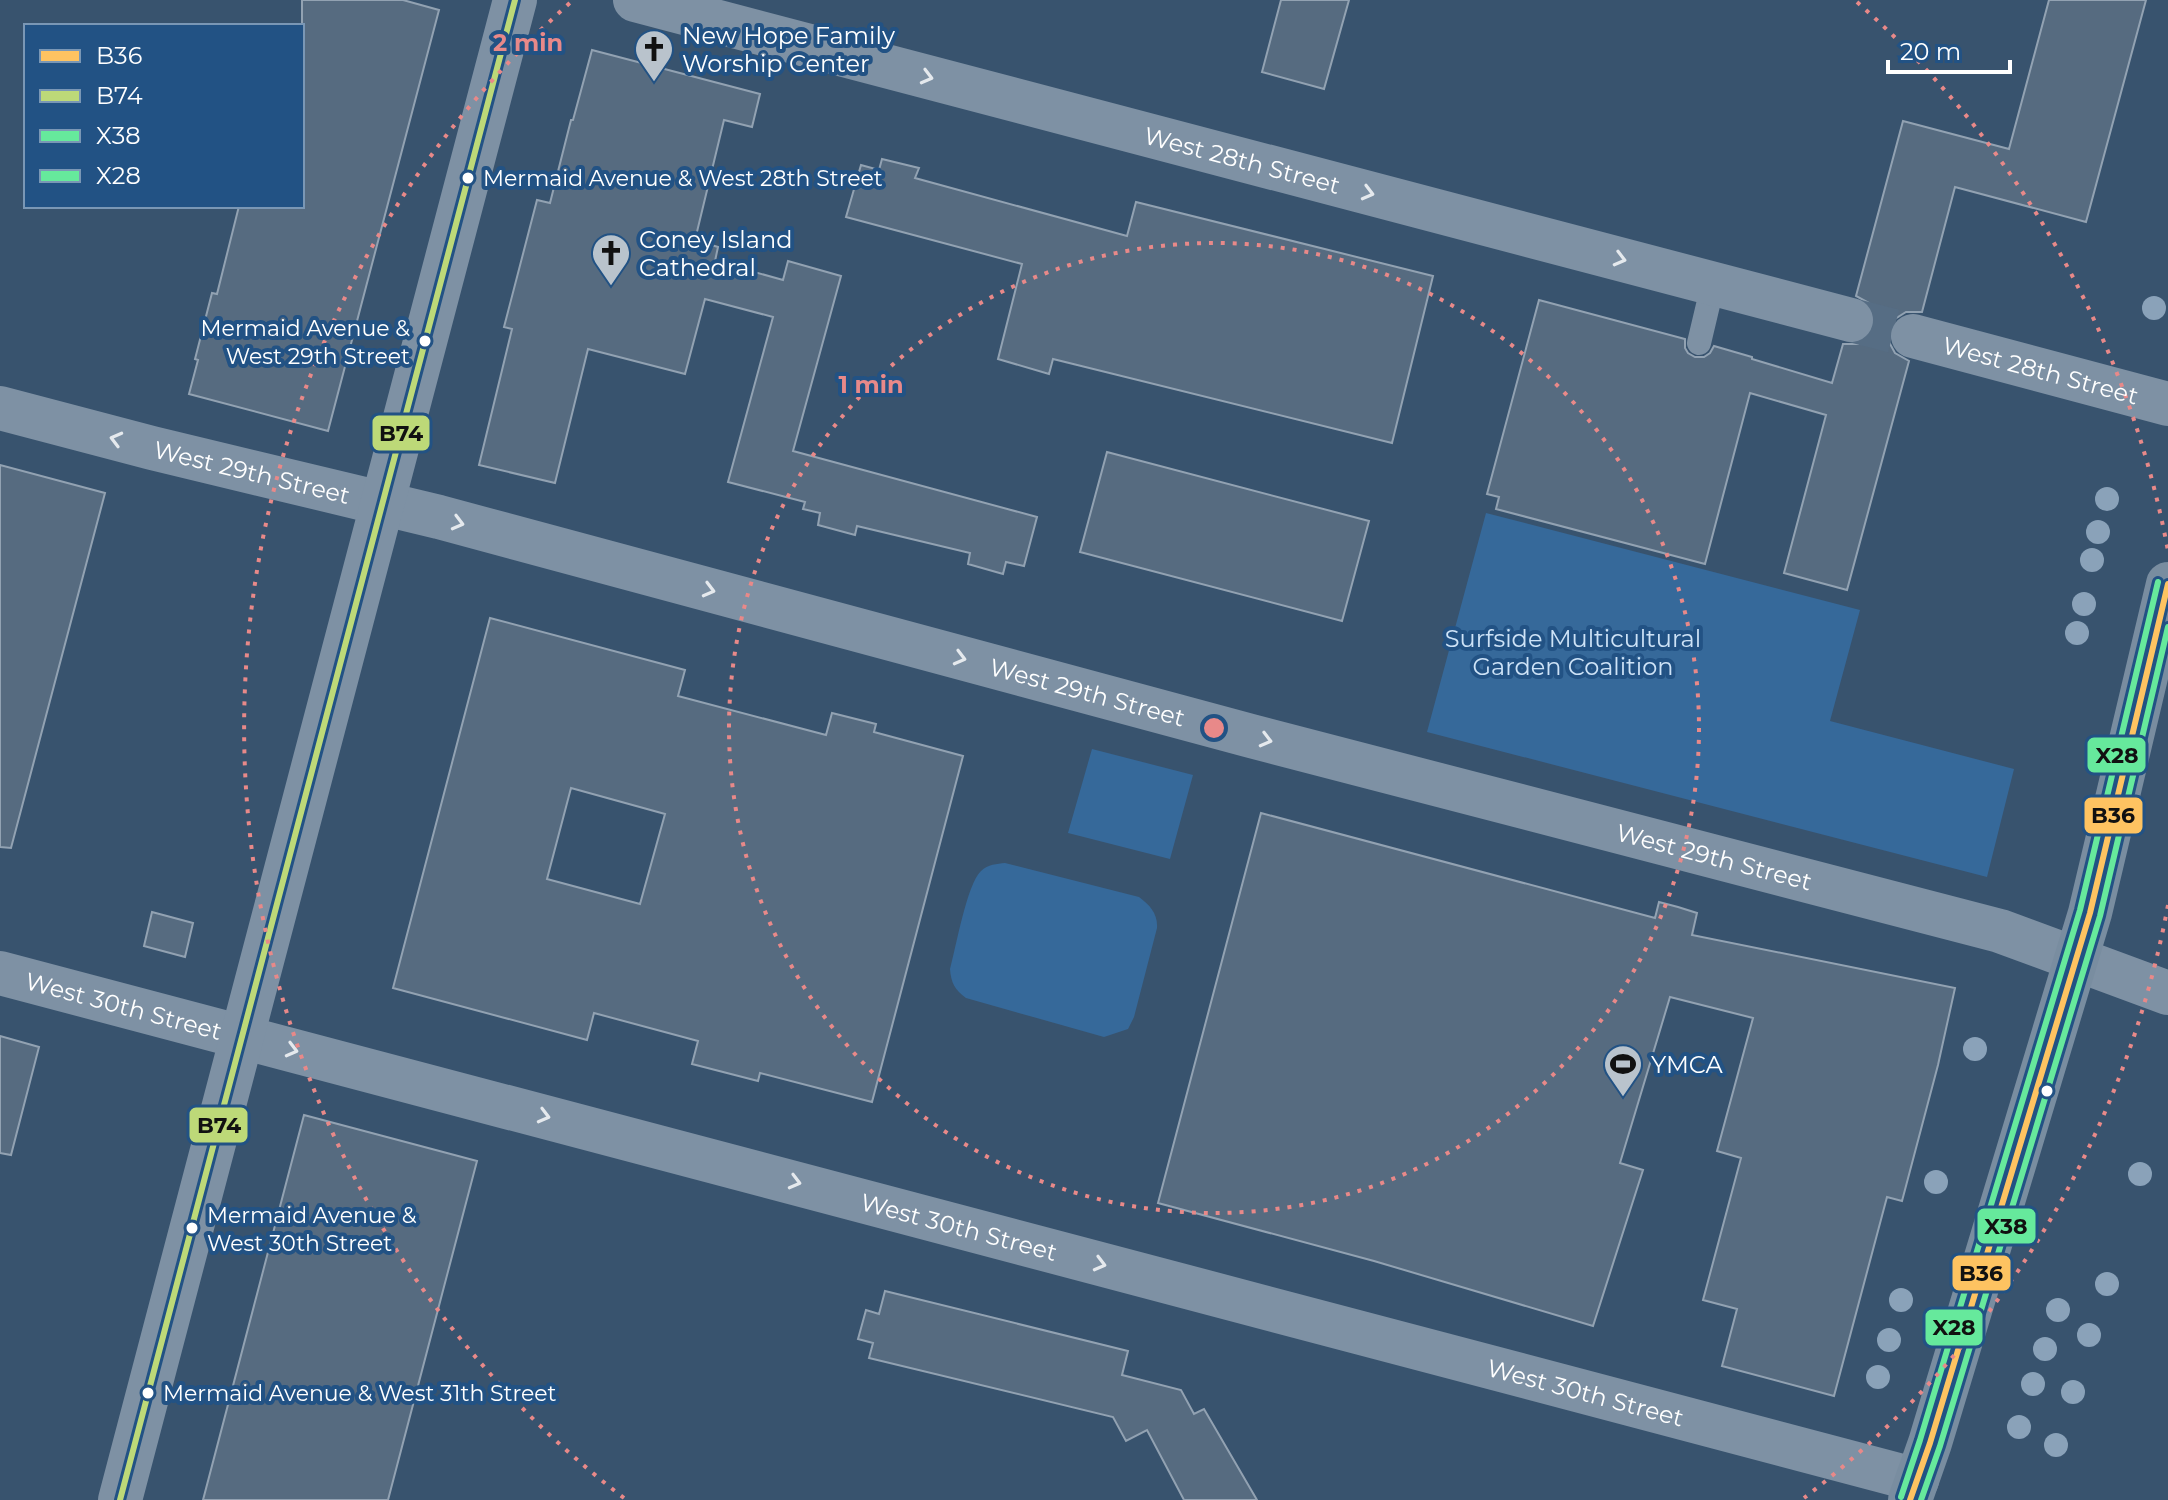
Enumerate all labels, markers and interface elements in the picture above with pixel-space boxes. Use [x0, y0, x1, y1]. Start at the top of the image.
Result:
place label: New Hope Family Worship Center [682, 21, 895, 78]
legend [24, 24, 304, 208]
scale bar [1888, 24, 2010, 74]
text: 2 min [493, 28, 563, 57]
church icon: New Hope Family Worship Center [633, 28, 675, 83]
text: 20 m [1900, 37, 1961, 66]
text: B36 [96, 41, 142, 70]
one-way arrow [920, 68, 934, 84]
text: B74 [96, 81, 143, 110]
street label: West 28th Street [1141, 120, 1344, 200]
text: X38 [96, 121, 141, 150]
text: X28 [96, 161, 141, 190]
place label: Mermaid Avenue & West 28th Street [483, 165, 883, 192]
marker: Mermaid Avenue & West 28th Street [460, 170, 476, 186]
one-way arrow [1361, 183, 1375, 200]
place label: Coney Island Cathedral [639, 225, 792, 282]
church icon: Coney Island Cathedral [590, 232, 632, 287]
one-way arrow [1612, 250, 1626, 267]
place label: Mermaid Avenue & West 29th Street [201, 315, 410, 370]
street label: West 28th Street [1939, 330, 2142, 410]
marker: Mermaid Avenue & West 29th Street [417, 333, 433, 349]
text: 1 min [838, 370, 904, 399]
line badge: B74 [371, 414, 431, 452]
text: B74 [379, 420, 423, 447]
one-way arrow [110, 431, 124, 448]
street label: West 29th Street [151, 434, 353, 510]
one-way arrow [451, 513, 465, 530]
one-way arrow [702, 581, 716, 598]
park label: Surfside Multicultural Garden Coalition [1445, 624, 1701, 681]
one-way arrow [953, 648, 967, 665]
street label: West 29th Street [987, 652, 1189, 732]
centre of rings [1200, 714, 1228, 742]
one-way arrow [1258, 730, 1272, 747]
line badge: X28 [2086, 736, 2147, 774]
text: X28 [2095, 742, 2139, 769]
line badge: B36 [2083, 796, 2144, 835]
text: B36 [2091, 802, 2135, 829]
street label: West 29th Street [1613, 817, 1815, 896]
street label: West 30th Street [22, 966, 225, 1046]
one-way arrow [285, 1040, 299, 1057]
sports icon: YMCA [1602, 1043, 1644, 1098]
place label: YMCA [1651, 1050, 1723, 1079]
unlabelled marker [2039, 1083, 2055, 1099]
line badge: B74 [188, 1106, 249, 1144]
one-way arrow [536, 1106, 550, 1123]
text: B74 [197, 1112, 241, 1139]
one-way arrow [787, 1173, 801, 1190]
street label: West 30th Street [858, 1187, 1061, 1267]
place label: Mermaid Avenue & West 30th Street [207, 1202, 417, 1257]
line badge: X38 [1976, 1207, 2037, 1245]
text: X38 [1984, 1213, 2028, 1240]
marker: Mermaid Avenue & West 30th Street [184, 1220, 200, 1236]
one-way arrow [1093, 1254, 1107, 1271]
line badge: B36 [1951, 1254, 2012, 1292]
text: B36 [1959, 1260, 2003, 1287]
line badge: X28 [1924, 1308, 1984, 1347]
text: X28 [1932, 1314, 1976, 1341]
street label: West 30th Street [1484, 1352, 1687, 1432]
place label: Mermaid Avenue & West 31th Street [163, 1380, 557, 1407]
marker: Mermaid Avenue & West 31th Street [140, 1385, 156, 1401]

